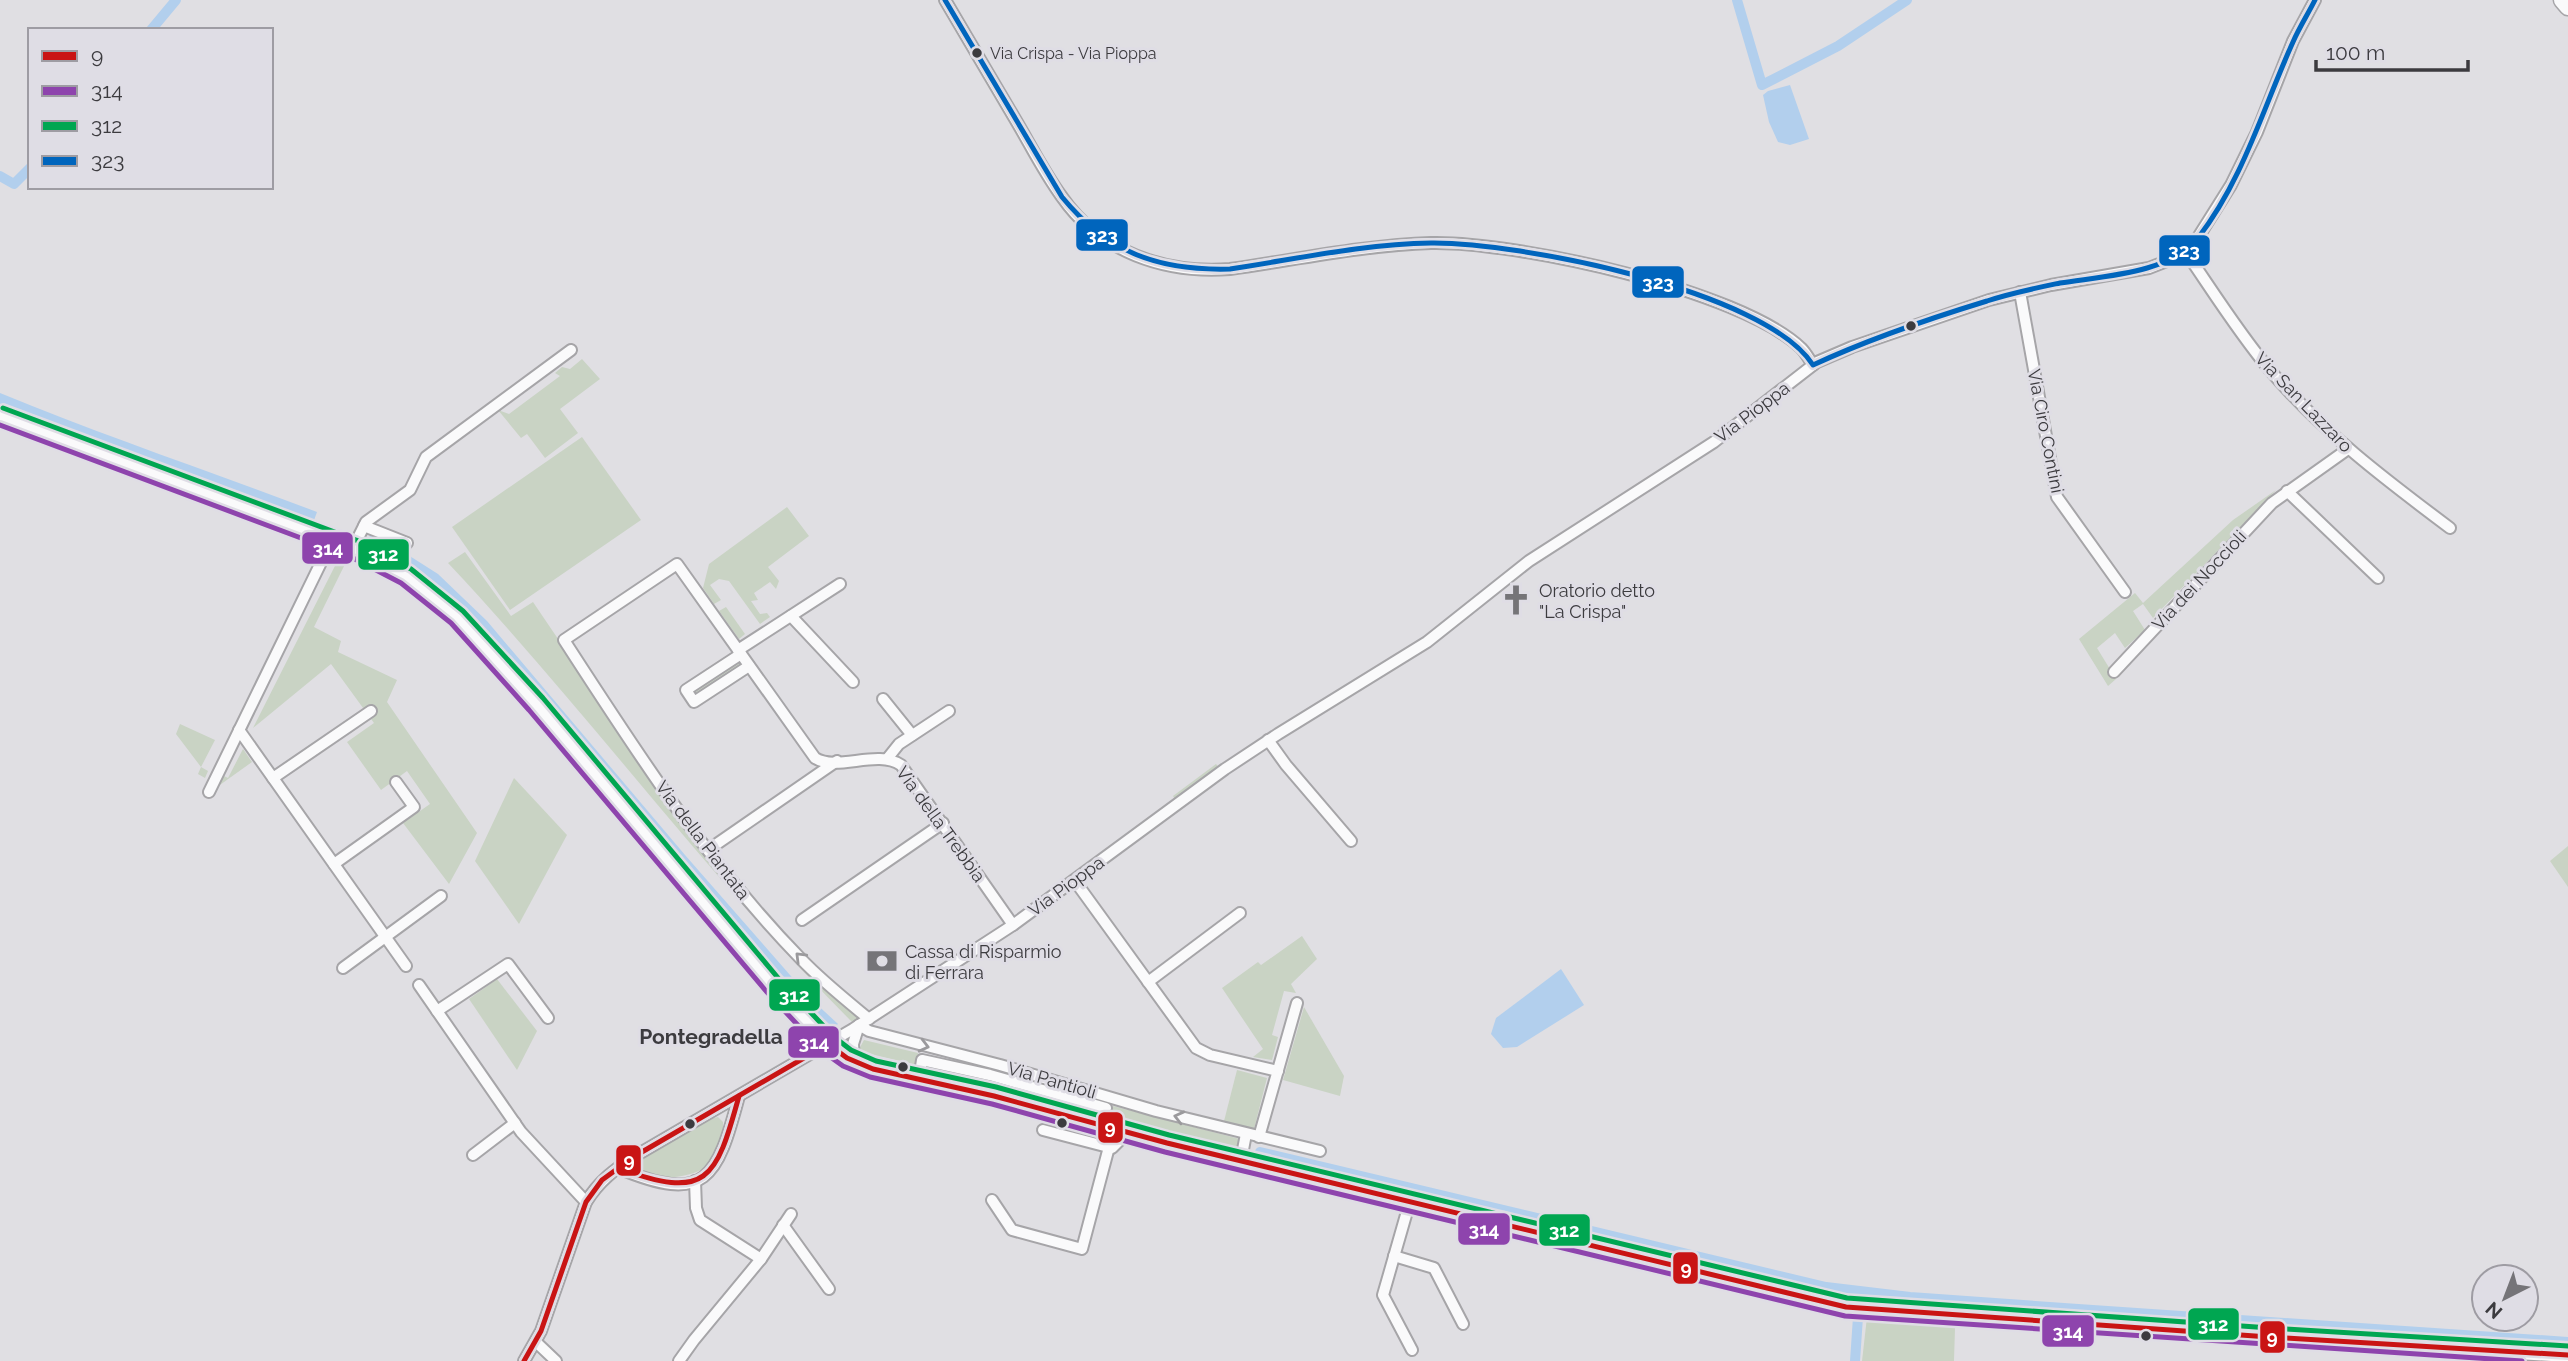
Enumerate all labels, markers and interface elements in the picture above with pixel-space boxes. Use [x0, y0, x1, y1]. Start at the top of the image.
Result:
legend [28, 28, 273, 189]
scale bar [2316, 28, 2468, 72]
text: 100 m [2326, 40, 2385, 65]
text: 9 [91, 43, 103, 68]
place label: Via Crispa - Via Pioppa [990, 44, 1157, 63]
marker: Via Crispa - Via Pioppa [970, 46, 984, 60]
text: 314 [91, 78, 123, 103]
text: 312 [91, 113, 122, 138]
text: 323 [91, 148, 124, 173]
line badge: 323 [1075, 218, 1129, 252]
text: 323 [1086, 224, 1118, 246]
line badge: 323 [2158, 234, 2211, 267]
text: 323 [2168, 239, 2200, 261]
line badge: 323 [1631, 265, 1685, 299]
text: 323 [1642, 271, 1674, 293]
unlabelled marker [1904, 319, 1918, 333]
street label: Via San Lazzaro [2251, 348, 2357, 457]
street label: Via Ciro Contini [2024, 367, 2068, 495]
street label: Via Pioppa [1710, 377, 1794, 447]
street label: Via dei Noccioli [2148, 526, 2250, 634]
line badge: 314 [301, 531, 354, 565]
text: 314 [313, 537, 344, 559]
line badge: 312 [357, 538, 410, 571]
text: 312 [368, 543, 398, 565]
place label: Oratorio detto "La Crispa" [1539, 580, 1655, 622]
church icon: Oratorio detto "La Crispa" [1499, 583, 1533, 617]
street label: Via della Trebbia [892, 762, 990, 886]
street label: Via della Piantata [651, 776, 755, 904]
street label: Via Pioppa [1024, 852, 1108, 920]
place label: Cassa di Risparmio di Ferrara [905, 941, 1062, 983]
bank icon: Cassa di Risparmio di Ferrara [865, 944, 899, 978]
one-way arrow [795, 953, 808, 966]
line badge: 312 [768, 978, 821, 1012]
text: 312 [779, 984, 809, 1006]
district label: Pontegradella [639, 1024, 783, 1049]
line badge: 314 [787, 1025, 840, 1059]
text: 314 [799, 1031, 830, 1053]
one-way arrow [918, 1038, 930, 1052]
street label: Via Pantioli [1005, 1057, 1099, 1103]
unlabelled marker [896, 1060, 910, 1074]
line badge: 9 [1097, 1111, 1124, 1144]
one-way arrow [1174, 1111, 1186, 1125]
unlabelled marker [1055, 1116, 1069, 1130]
text: 9 [1104, 1116, 1116, 1138]
unlabelled marker [683, 1117, 697, 1131]
line badge: 9 [615, 1144, 642, 1177]
text: 9 [623, 1149, 635, 1171]
line badge: 314 [1457, 1212, 1511, 1246]
line badge: 312 [1538, 1213, 1591, 1247]
text: 314 [1469, 1218, 1500, 1240]
text: 312 [1549, 1219, 1579, 1241]
line badge: 9 [1672, 1251, 1699, 1285]
text: 9 [1680, 1257, 1692, 1279]
north arrow [2470, 1263, 2540, 1333]
text: N [2481, 1298, 2506, 1324]
line badge: 312 [2187, 1307, 2240, 1341]
text: 312 [2198, 1313, 2228, 1335]
line badge: 314 [2041, 1314, 2095, 1348]
text: 314 [2053, 1320, 2084, 1342]
line badge: 9 [2259, 1320, 2286, 1354]
text: 9 [2266, 1326, 2278, 1348]
unlabelled marker [2139, 1329, 2153, 1343]

